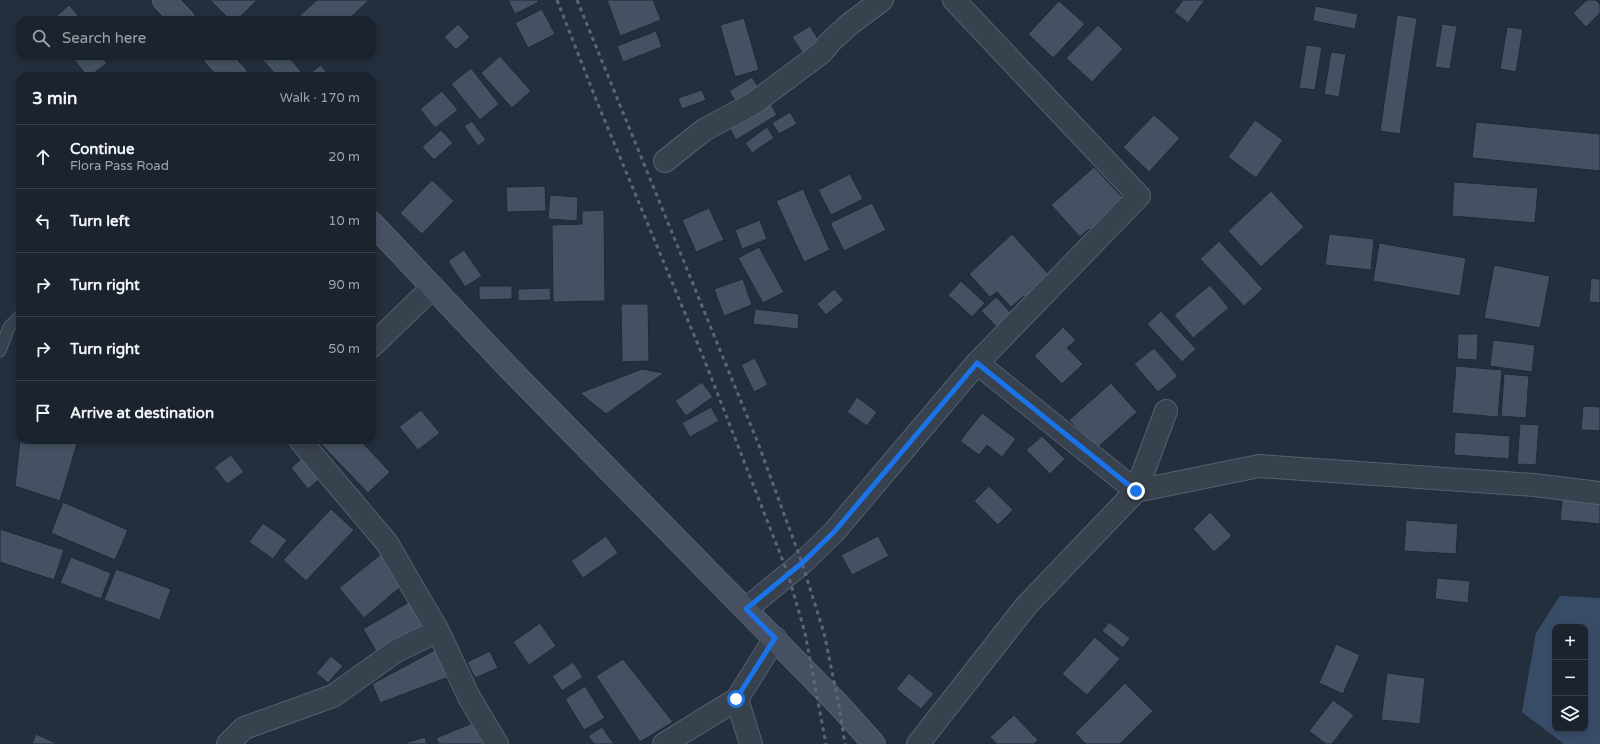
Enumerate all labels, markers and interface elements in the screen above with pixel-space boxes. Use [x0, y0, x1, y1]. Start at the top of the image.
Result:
search box [16, 16, 376, 60]
icon: search [30, 27, 52, 49]
text: Search here [62, 29, 146, 47]
text: 3 min [32, 88, 77, 109]
text: Walk · 170 m [280, 90, 360, 106]
text: Continue [70, 140, 134, 158]
icon: ahead [32, 146, 54, 168]
text: 20 m [328, 149, 360, 165]
text: Flora Pass Road [70, 158, 169, 174]
icon: left [32, 210, 54, 232]
text: Turn left [70, 212, 130, 230]
text: 10 m [328, 213, 360, 229]
icon: right [32, 274, 54, 296]
text: Turn right [70, 276, 140, 294]
text: 90 m [328, 277, 360, 293]
icon: right [32, 338, 54, 360]
text: Turn right [70, 340, 140, 358]
text: 50 m [328, 341, 360, 357]
icon: arrive [32, 402, 54, 424]
text: Arrive at destination [70, 404, 214, 422]
route end [1127, 482, 1145, 500]
map controls [1552, 624, 1588, 732]
button: + [1552, 624, 1588, 660]
button: − [1552, 660, 1588, 696]
route start [727, 690, 745, 708]
button: layers [1552, 696, 1588, 732]

